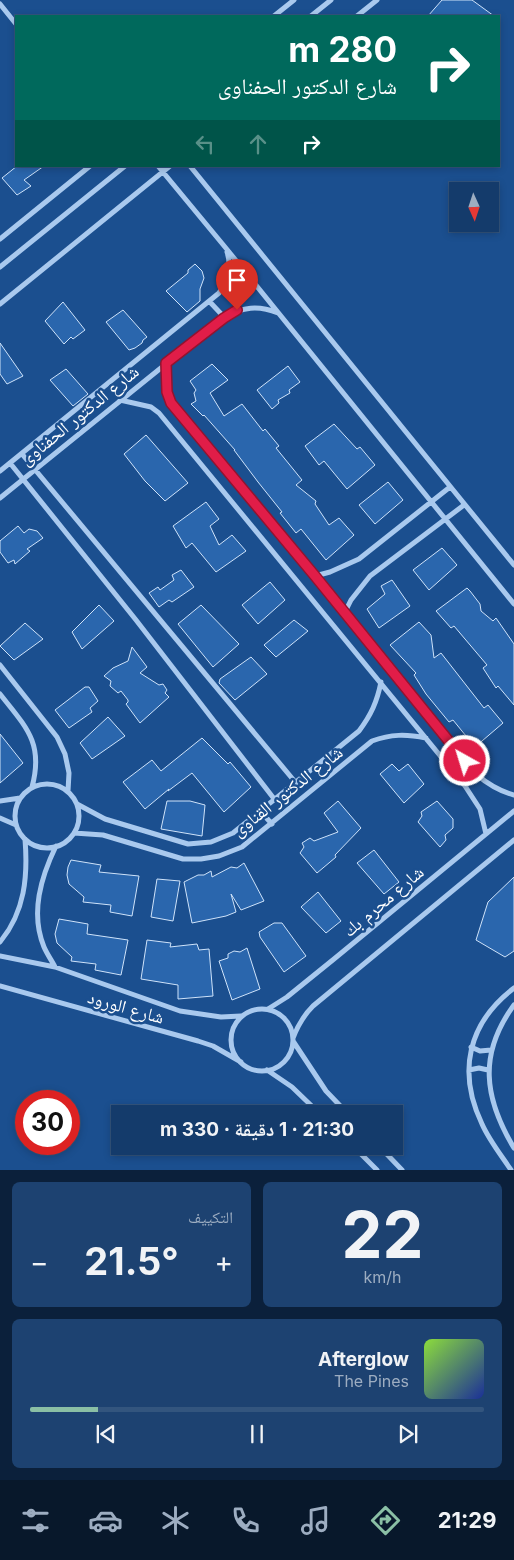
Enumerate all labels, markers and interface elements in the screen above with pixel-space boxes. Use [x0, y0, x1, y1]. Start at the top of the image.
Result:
text: 280 m [288, 28, 397, 70]
icon: right [415, 35, 480, 100]
text: شارع الدكتور الحفناوى [218, 73, 397, 99]
icon: left [191, 130, 219, 158]
icon: ahead [244, 130, 272, 158]
icon: right [297, 130, 325, 158]
north arrow [449, 182, 499, 232]
map controls [449, 182, 499, 232]
pin [216, 259, 258, 310]
icon: arrive [223, 266, 251, 294]
street label: شارع الدكتور الحفناوى [15, 361, 143, 470]
position arrow [438, 734, 490, 786]
street label: شارع الدكتور القناوى [227, 741, 347, 842]
street label: شارع محرم بك [338, 861, 429, 942]
street label: شارع الورود [85, 986, 167, 1029]
speed limit sign: 30 [15, 1090, 80, 1155]
text: 21:30 · 1 دقيقة · 330 m [160, 1118, 354, 1141]
text: 22 [342, 1195, 423, 1274]
text: التكييف [188, 1207, 233, 1227]
text: 21.5° [84, 1238, 179, 1284]
text: − [30, 1245, 49, 1279]
text: + [214, 1245, 233, 1279]
text: km/h [363, 1267, 402, 1287]
text: Afterglow [318, 1348, 409, 1371]
text: The Pines [334, 1371, 409, 1391]
icon: previous [92, 1420, 120, 1448]
icon: pause [243, 1420, 271, 1448]
icon: next [394, 1420, 422, 1448]
icon: filters [18, 1503, 53, 1538]
icon: car [88, 1503, 123, 1538]
icon: climate [158, 1503, 193, 1538]
icon: phone [228, 1503, 263, 1538]
icon: music [298, 1503, 333, 1538]
icon: directions [368, 1503, 403, 1538]
text: 21:29 [438, 1507, 497, 1533]

